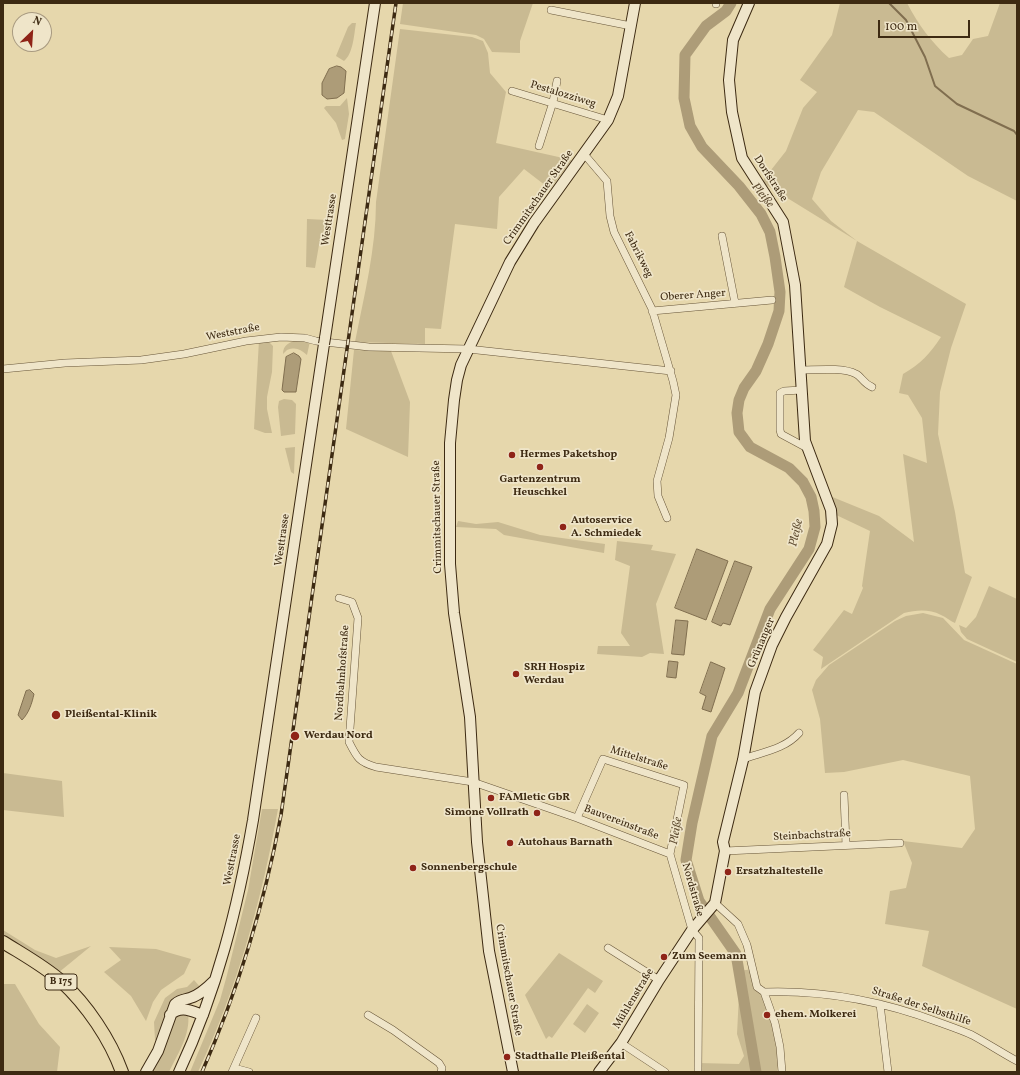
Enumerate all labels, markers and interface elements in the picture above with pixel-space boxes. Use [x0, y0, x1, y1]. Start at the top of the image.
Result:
north arrow [12, 12, 52, 52]
scale bar [880, 12, 972, 38]
text: N [30, 13, 44, 30]
text: 100 m [885, 19, 917, 35]
street label: Pestalozziweg [528, 79, 598, 111]
street label: Crimmitschauer Straße [501, 148, 577, 248]
street label: Dorfstraße [750, 153, 790, 205]
water label: Pleiße [748, 181, 776, 211]
street label: Westtrasse [319, 193, 341, 247]
street label: Fabrikweg [621, 230, 655, 280]
street label: Oberer Anger [660, 287, 726, 305]
street label: Weststraße [205, 321, 261, 345]
place label: Hermes Paketshop [520, 448, 617, 462]
marker: Hermes Paketshop [507, 450, 517, 460]
street label: Crimmitschauer Straße [430, 460, 446, 574]
marker: Gartenzentrum Heuschkel [535, 462, 545, 472]
place label: Gartenzentrum Heuschkel [499, 473, 581, 499]
street label: Westtrasse [273, 513, 293, 567]
place label: Autoservice A. Schmiedek [571, 514, 641, 540]
water label: Pleiße [787, 518, 807, 548]
marker: Autoservice A. Schmiedek [558, 522, 568, 532]
street label: Grünanger [746, 616, 778, 670]
street label: Nordbahnhofstraße [333, 625, 353, 721]
place label: SRH Hospiz Werdau [524, 661, 585, 687]
marker: SRH Hospiz Werdau [511, 669, 521, 679]
place label: Pleißental-Klinik [65, 708, 157, 722]
marker: Pleißental-Klinik [50, 709, 62, 721]
place label: Werdau Nord [304, 729, 373, 743]
marker: Werdau Nord [289, 730, 301, 742]
street label: Mittelstraße [608, 744, 670, 774]
place label: FAMletic GbR [499, 791, 570, 805]
marker: FAMletic GbR [486, 793, 496, 803]
street label: Bauvereinstraße [582, 803, 660, 843]
place label: Simone Vollrath [445, 806, 529, 820]
marker: Simone Vollrath [532, 808, 542, 818]
water label: Pleiße [667, 816, 687, 846]
street label: Steinbachstraße [773, 827, 851, 845]
street label: Westtrasse [222, 833, 244, 887]
place label: Autohaus Barnath [518, 836, 613, 850]
marker: Autohaus Barnath [505, 838, 515, 848]
place label: Sonnenbergschule [421, 861, 517, 875]
street label: Nordstraße [678, 862, 706, 918]
marker: Sonnenbergschule [408, 863, 418, 873]
place label: Ersatzhaltestelle [736, 865, 823, 879]
marker: Ersatzhaltestelle [723, 867, 733, 877]
street label: Crimmitschauer Straße [492, 923, 524, 1037]
place label: Zum Seemann [672, 950, 747, 964]
marker: Zum Seemann [659, 952, 669, 962]
street label: Mühlenstraße [611, 966, 657, 1032]
road number: B 175 [45, 974, 77, 990]
street label: Straße der Selbsthilfe [870, 985, 972, 1029]
place label: ehem. Molkerei [775, 1008, 856, 1022]
marker: ehem. Molkerei [762, 1010, 772, 1020]
place label: Stadthalle Pleißental [515, 1050, 625, 1064]
marker: Stadthalle Pleißental [502, 1052, 512, 1062]

